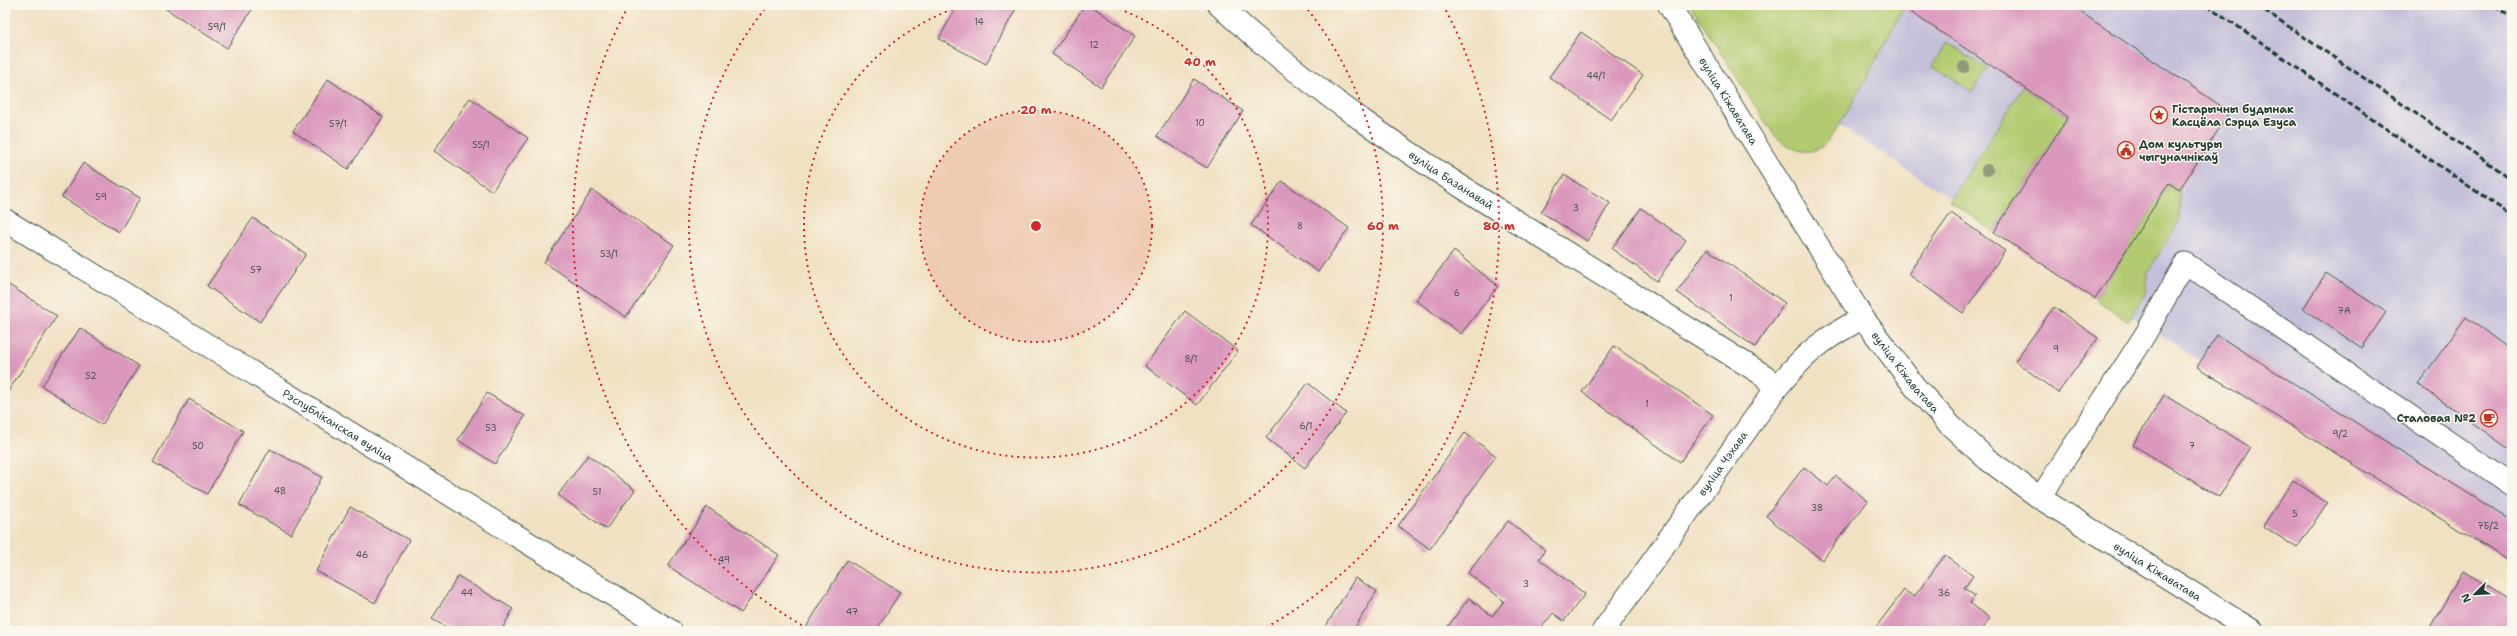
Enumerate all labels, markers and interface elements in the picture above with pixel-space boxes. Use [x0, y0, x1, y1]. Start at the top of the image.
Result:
house number: 14 [974, 16, 984, 28]
house number: 59/1 [208, 21, 226, 33]
house number: 12 [1089, 39, 1099, 51]
text: 40 m [1184, 54, 1216, 70]
street label: вуліца Кіжаватава [1696, 54, 1761, 148]
house number: 44/1 [1586, 70, 1606, 82]
text: 20 m [1020, 102, 1052, 118]
place label: Гістарычны будынак Касцёла Сэрца Езуса [2172, 102, 2297, 130]
place icon: Гістарычны будынак Касцёла Сэрца Езуса [2149, 105, 2169, 125]
house number: 10 [1195, 117, 1205, 129]
house number: 57/1 [329, 118, 347, 130]
place label: Дом культуры чыгуначнікаў [2139, 137, 2222, 165]
house number: 55/1 [472, 139, 490, 151]
public building icon: Дом культуры чыгуначнікаў [2116, 140, 2136, 160]
street label: вуліца Базанавай [1406, 147, 1496, 213]
house number: 59 [95, 191, 107, 203]
house number: 3 [1573, 202, 1579, 214]
text: 60 m [1367, 218, 1399, 234]
text: 80 m [1483, 218, 1515, 234]
centre of rings [1029, 219, 1043, 233]
house number: 8 [1297, 220, 1303, 232]
house number: 53/1 [600, 248, 618, 260]
house number: 57 [250, 264, 262, 276]
house number: 6 [1454, 287, 1460, 299]
house number: 1 [1729, 292, 1733, 304]
house number: 7А [2338, 305, 2351, 317]
street label: вуліца Кіжаватава [1868, 328, 1943, 416]
house number: 9 [2053, 343, 2059, 355]
house number: 8/1 [1185, 353, 1197, 365]
house number: 52 [85, 370, 97, 382]
street label: Рэспубліканская вуліца [280, 386, 396, 465]
house number: 1 [1645, 398, 1649, 410]
cafe icon: Сталовая №2 [2479, 408, 2499, 428]
place label: Сталовая №2 [2397, 411, 2476, 426]
house number: 6/1 [1299, 420, 1313, 432]
house number: 53 [485, 422, 497, 434]
street label: вуліца Чэхава [1694, 428, 1751, 499]
house number: 9/2 [2332, 428, 2348, 440]
house number: 50 [192, 440, 204, 452]
house number: 7 [2189, 440, 2195, 452]
house number: 48 [274, 485, 286, 497]
house number: 51 [593, 486, 601, 498]
house number: 38 [1811, 502, 1823, 514]
house number: 5 [2292, 508, 2298, 520]
house number: 7Б/2 [2477, 520, 2499, 532]
street label: вуліца Кіжаватава [2111, 538, 2204, 605]
house number: 46 [356, 549, 368, 561]
house number: 49 [718, 554, 730, 566]
north arrow [2455, 574, 2495, 614]
house number: 3 [1523, 578, 1529, 590]
house number: 44 [461, 587, 473, 599]
house number: 36 [1938, 587, 1950, 599]
text: N [2458, 591, 2475, 605]
house number: 47 [846, 606, 858, 618]

